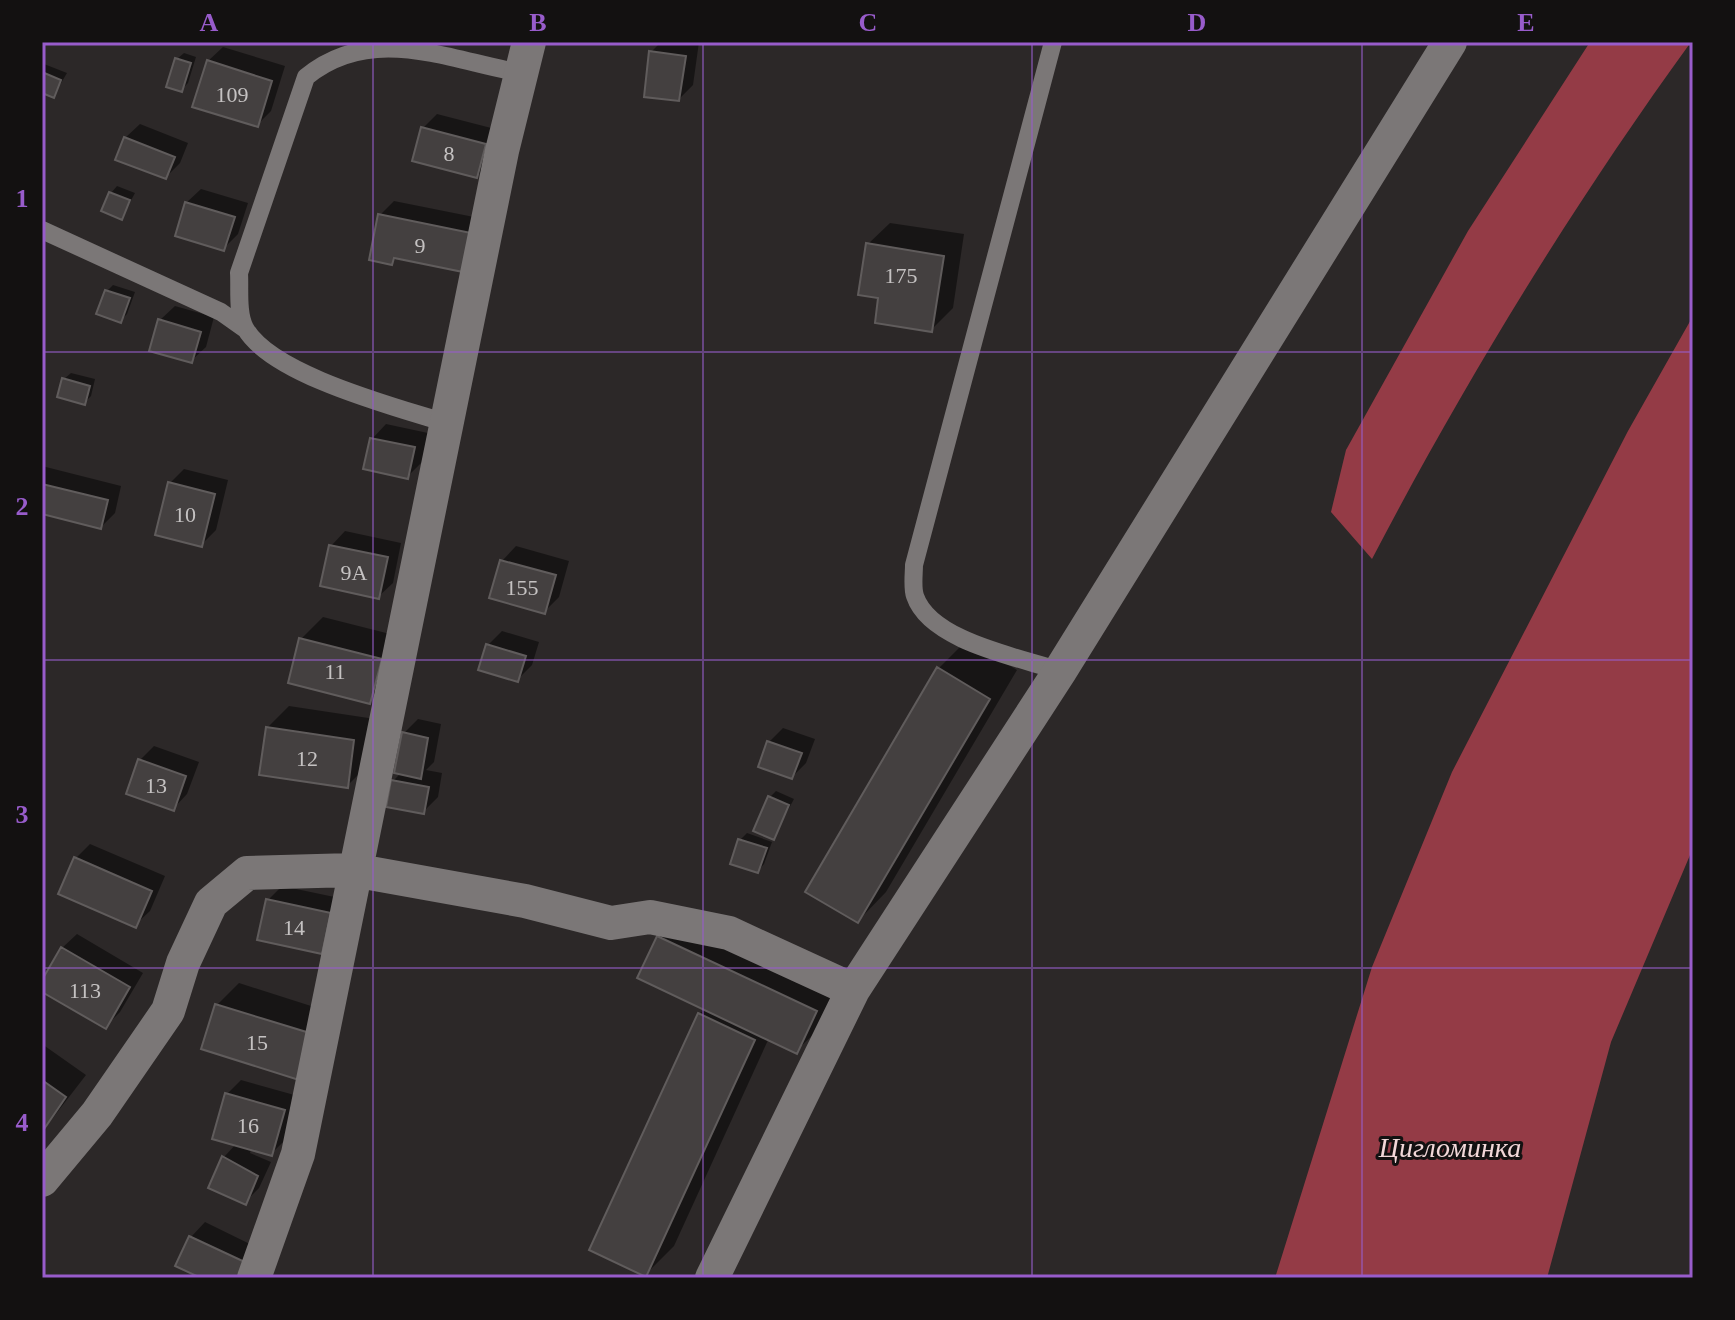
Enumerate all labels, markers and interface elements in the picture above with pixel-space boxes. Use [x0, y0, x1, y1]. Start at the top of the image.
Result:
text: A [200, 8, 219, 37]
text: B [529, 8, 547, 37]
text: C [859, 8, 877, 37]
text: D [1188, 8, 1206, 37]
text: E [1517, 8, 1535, 37]
house number: 109 [216, 82, 249, 107]
house number: 8 [444, 141, 455, 166]
text: 1 [16, 184, 29, 213]
house number: 9 [415, 233, 426, 258]
house number: 175 [885, 263, 918, 288]
text: 2 [16, 492, 29, 521]
house number: 10 [174, 502, 196, 527]
house number: 9А [341, 560, 368, 585]
house number: 155 [506, 575, 539, 600]
house number: 11 [324, 659, 346, 684]
house number: 12 [296, 746, 318, 771]
house number: 13 [145, 773, 167, 798]
text: 3 [16, 800, 29, 829]
house number: 14 [283, 915, 305, 940]
house number: 113 [69, 978, 101, 1003]
house number: 15 [246, 1030, 268, 1055]
text: 4 [16, 1108, 29, 1137]
house number: 16 [237, 1113, 259, 1138]
water label: Цигломинка [1378, 1132, 1521, 1163]

